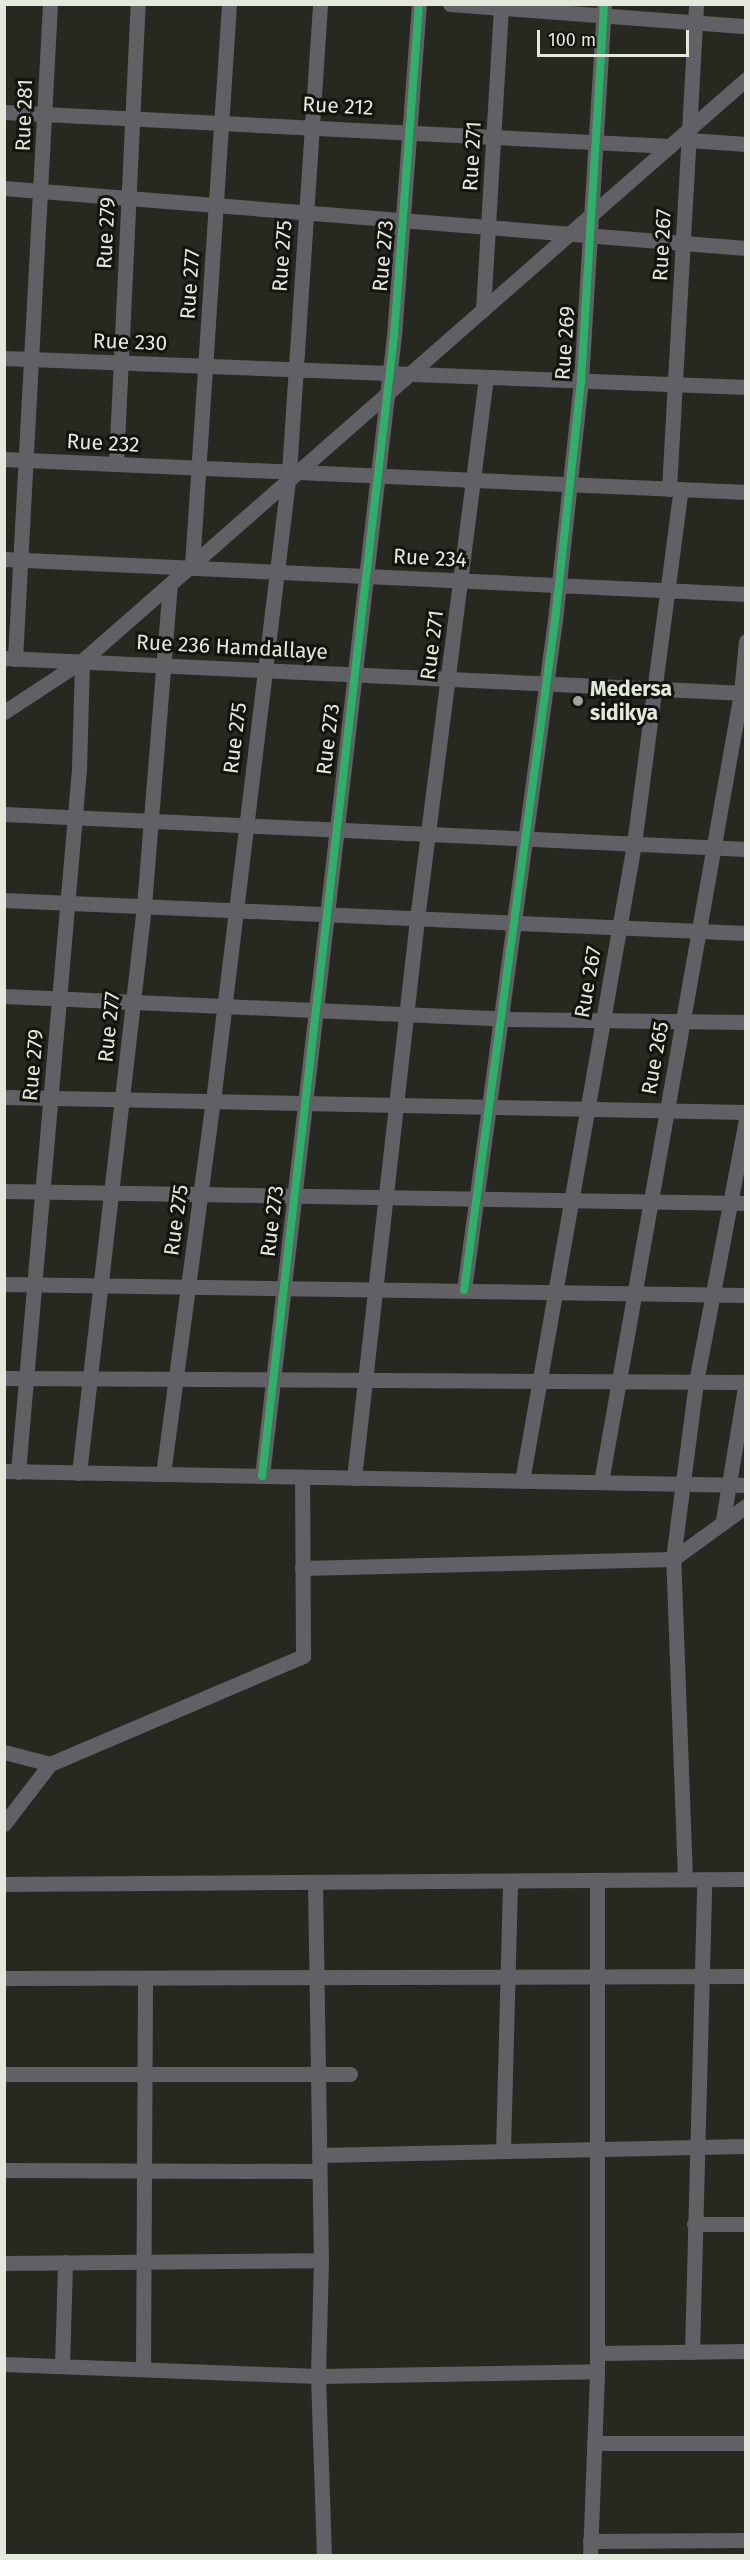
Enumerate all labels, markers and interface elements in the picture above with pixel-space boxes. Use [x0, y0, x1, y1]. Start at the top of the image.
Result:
scale bar [540, 18, 692, 56]
text: 100 m [548, 29, 596, 51]
street label: Rue 281 [10, 78, 38, 152]
street label: Rue 212 [302, 92, 374, 120]
street label: Rue 271 [458, 120, 486, 192]
street label: Rue 279 [92, 196, 120, 270]
street label: Rue 267 [648, 208, 676, 282]
street label: Rue 275 [267, 219, 297, 293]
street label: Rue 273 [367, 219, 399, 293]
street label: Rue 277 [175, 248, 205, 320]
street label: Rue 269 [550, 305, 580, 381]
street label: Rue 230 [92, 328, 168, 356]
street label: Rue 232 [66, 429, 140, 457]
street label: Rue 234 [393, 543, 467, 573]
street label: Rue 271 [415, 609, 449, 681]
street label: Rue 236 Hamdallaye [136, 629, 328, 665]
place label: Medersa sidikya [590, 676, 672, 726]
marker: Medersa sidikya [571, 694, 585, 708]
street label: Rue 275 [218, 701, 252, 775]
street label: Rue 273 [311, 702, 345, 776]
street label: Rue 267 [569, 944, 607, 1020]
street label: Rue 277 [93, 990, 125, 1064]
street label: Rue 265 [636, 1019, 674, 1097]
street label: Rue 279 [17, 1028, 49, 1102]
street label: Rue 275 [159, 1183, 193, 1257]
street label: Rue 273 [255, 1184, 289, 1258]

